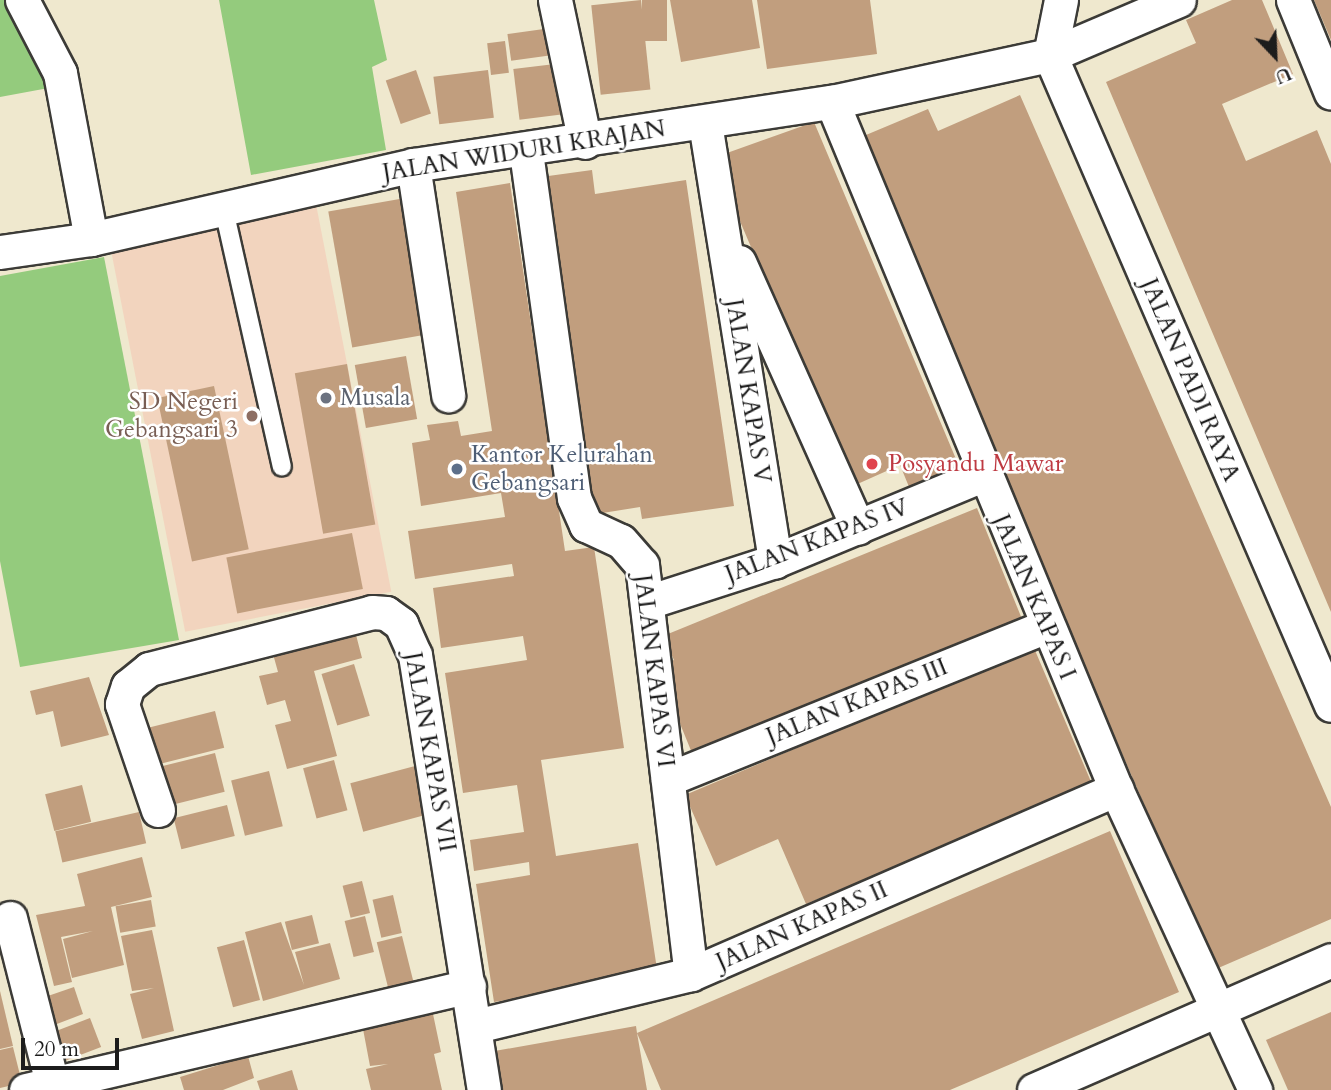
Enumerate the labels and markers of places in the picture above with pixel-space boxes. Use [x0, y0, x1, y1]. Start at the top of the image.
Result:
place label: Musala [340, 384, 411, 412]
place label: SD Negeri Gebangsari 3 [105, 388, 238, 444]
marker: Musala [318, 390, 334, 406]
marker: SD Negeri Gebangsari 3 [244, 408, 260, 424]
place label: Kantor Kelurahan Gebangsari [471, 441, 653, 497]
place label: Posyandu Mawar [888, 450, 1064, 478]
marker: Posyandu Mawar [862, 454, 882, 474]
marker: Kantor Kelurahan Gebangsari [449, 461, 465, 477]

